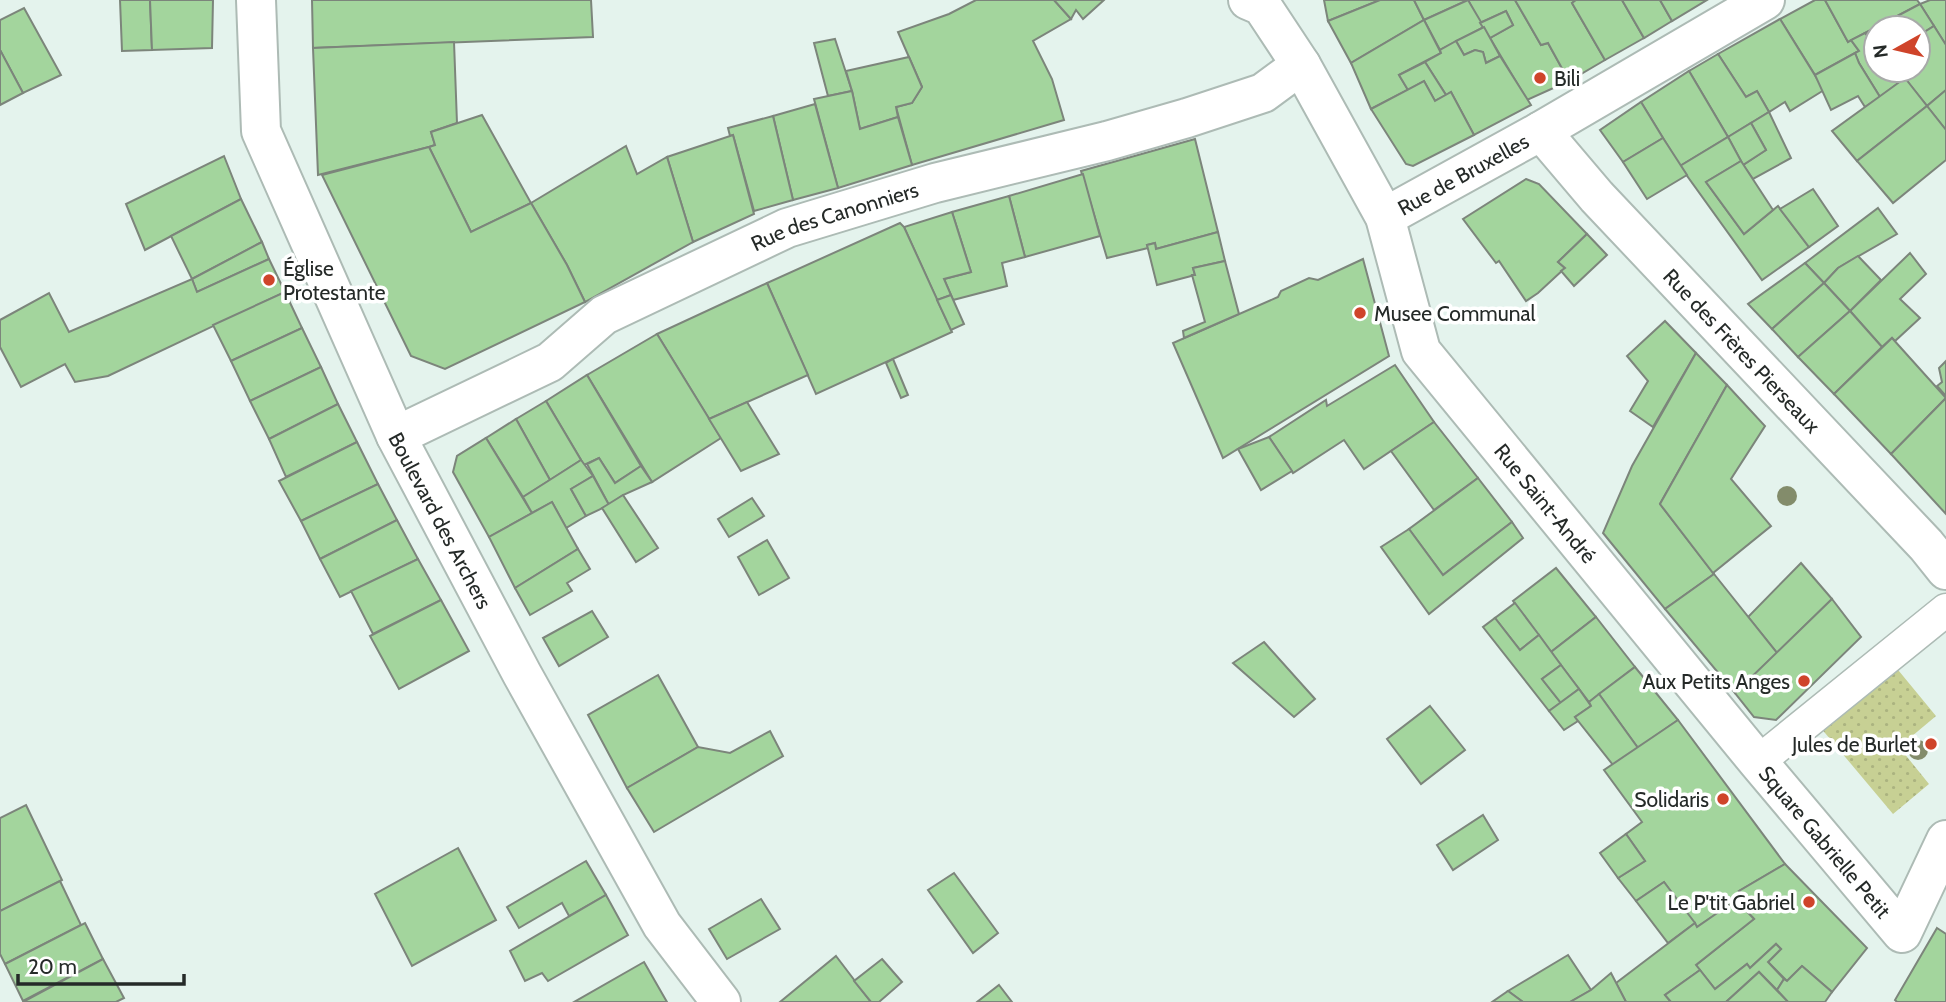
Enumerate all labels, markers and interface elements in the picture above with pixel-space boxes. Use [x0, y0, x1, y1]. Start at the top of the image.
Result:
north arrow [1862, 14, 1932, 84]
text: N [1868, 43, 1893, 60]
place label: Bili [1554, 66, 1580, 91]
marker: Bili [1532, 70, 1548, 86]
street label: Rue de Bruxelles [1393, 128, 1533, 220]
street label: Rue des Canonniers [747, 176, 922, 256]
place label: Église Protestante [283, 256, 386, 305]
street label: Rue des Frères Pierseaux [1659, 263, 1826, 438]
marker: Église Protestante [261, 272, 277, 288]
place label: Musee Communal [1374, 301, 1536, 326]
marker: Musee Communal [1352, 305, 1368, 321]
street label: Boulevard des Archers [384, 428, 498, 613]
street label: Rue Saint-André [1489, 438, 1602, 568]
place label: Aux Petits Anges [1643, 669, 1790, 694]
marker: Aux Petits Anges [1796, 673, 1812, 689]
place label: Jules de Burlet [1791, 732, 1917, 757]
marker: Jules de Burlet [1923, 736, 1939, 752]
street label: Square Gabrielle Petit [1754, 760, 1896, 923]
place label: Solidaris [1634, 787, 1709, 812]
marker: Solidaris [1715, 791, 1731, 807]
place label: Le P'tit Gabriel [1668, 890, 1795, 915]
marker: Le P'tit Gabriel [1801, 894, 1817, 910]
scale bar [18, 942, 184, 986]
text: 20 m [28, 954, 77, 979]

